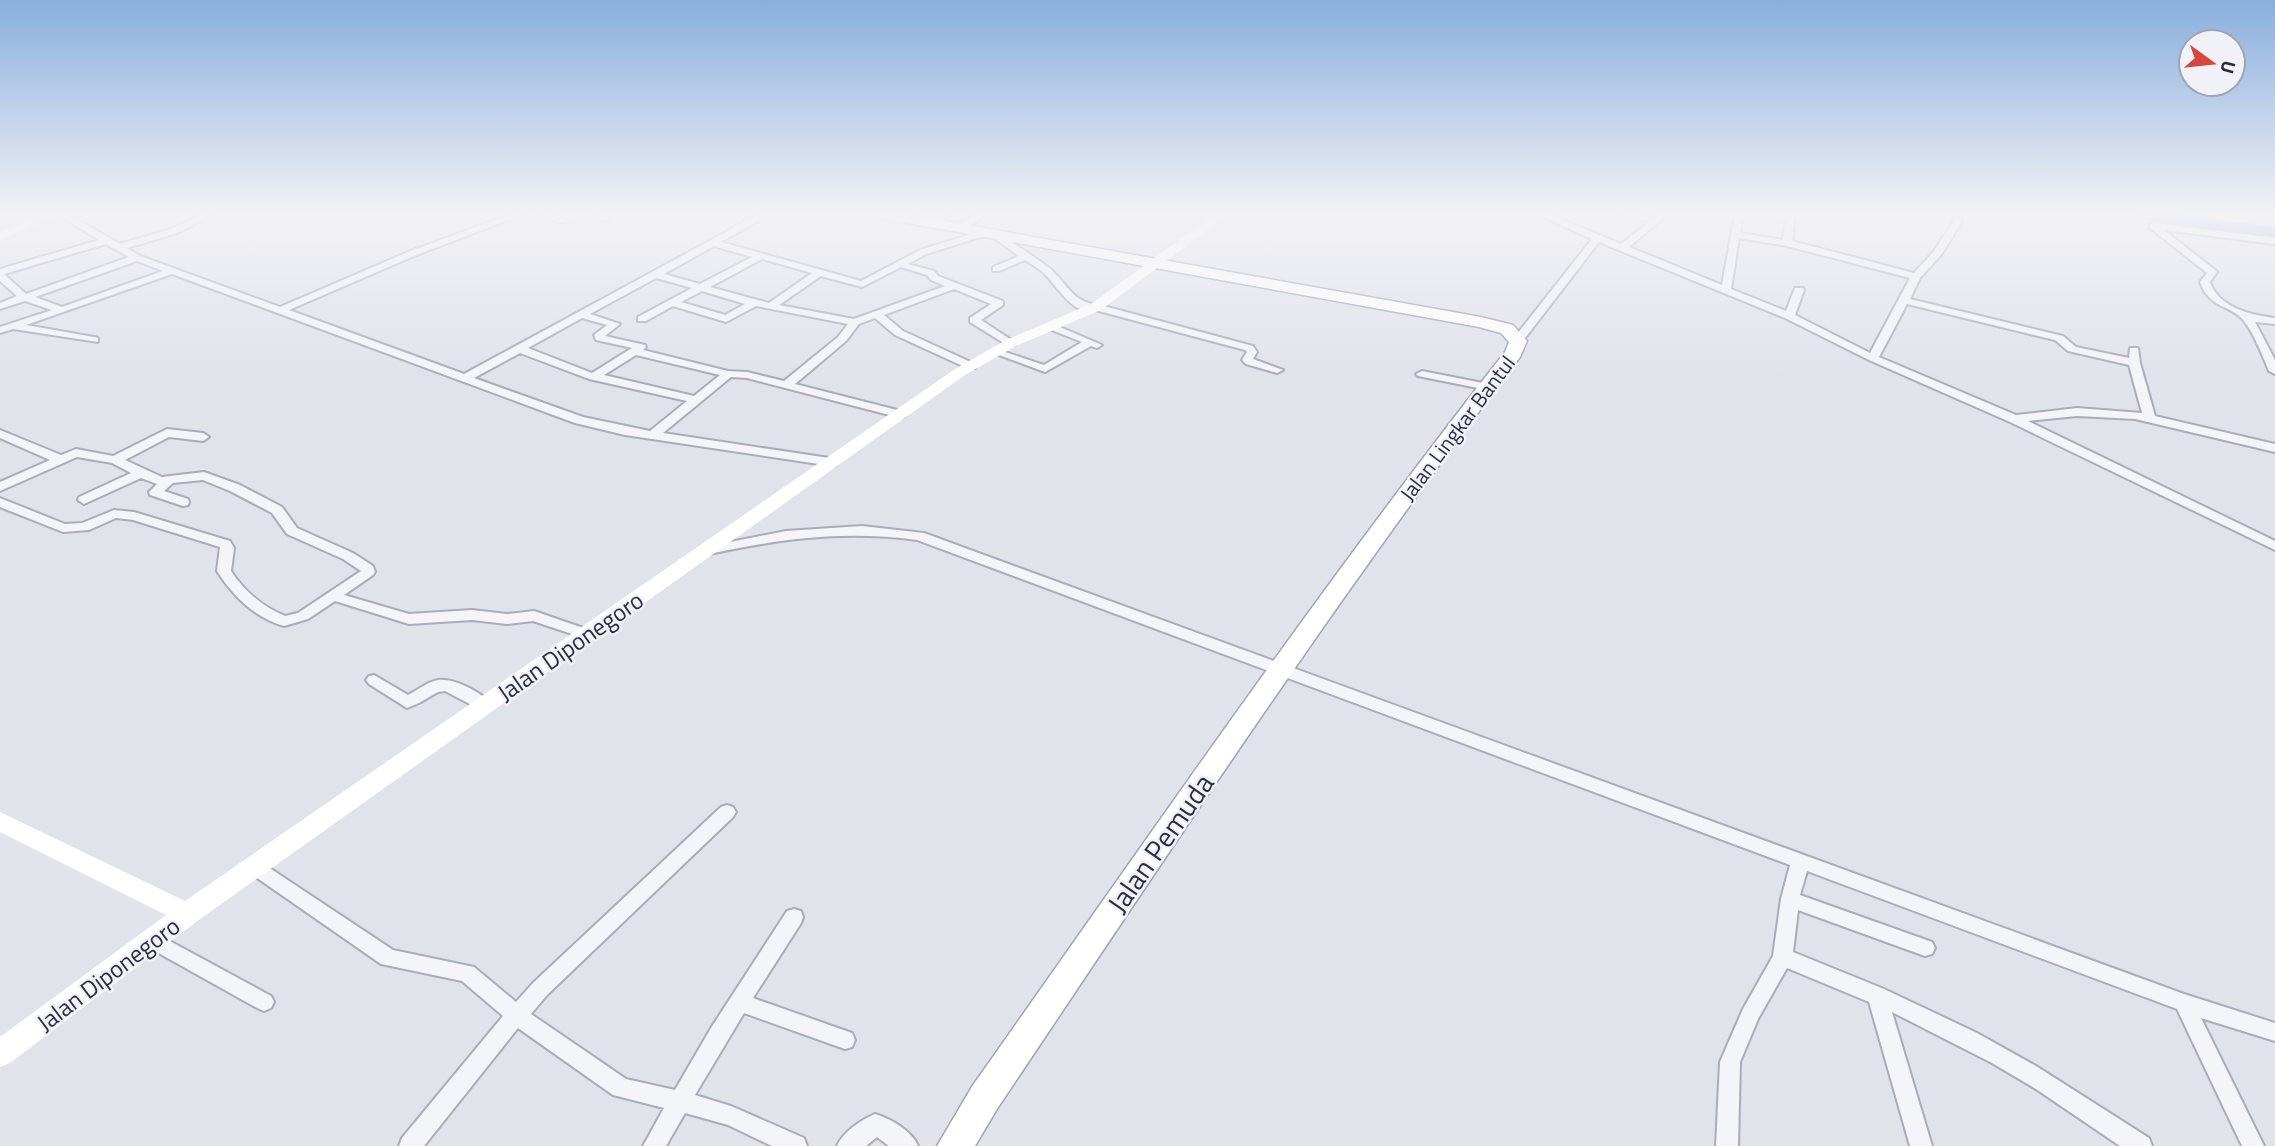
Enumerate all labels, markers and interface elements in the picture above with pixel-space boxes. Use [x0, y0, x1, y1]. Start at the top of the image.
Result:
north arrow [2177, 28, 2247, 98]
text: U [2213, 58, 2245, 77]
street label: Jalan Lingkar Bantul [1392, 348, 1522, 508]
street label: Jalan Diponegoro [489, 582, 651, 710]
street label: Jalan Pemuda [1096, 764, 1224, 922]
street label: Jalan Diponegoro [29, 908, 187, 1040]

